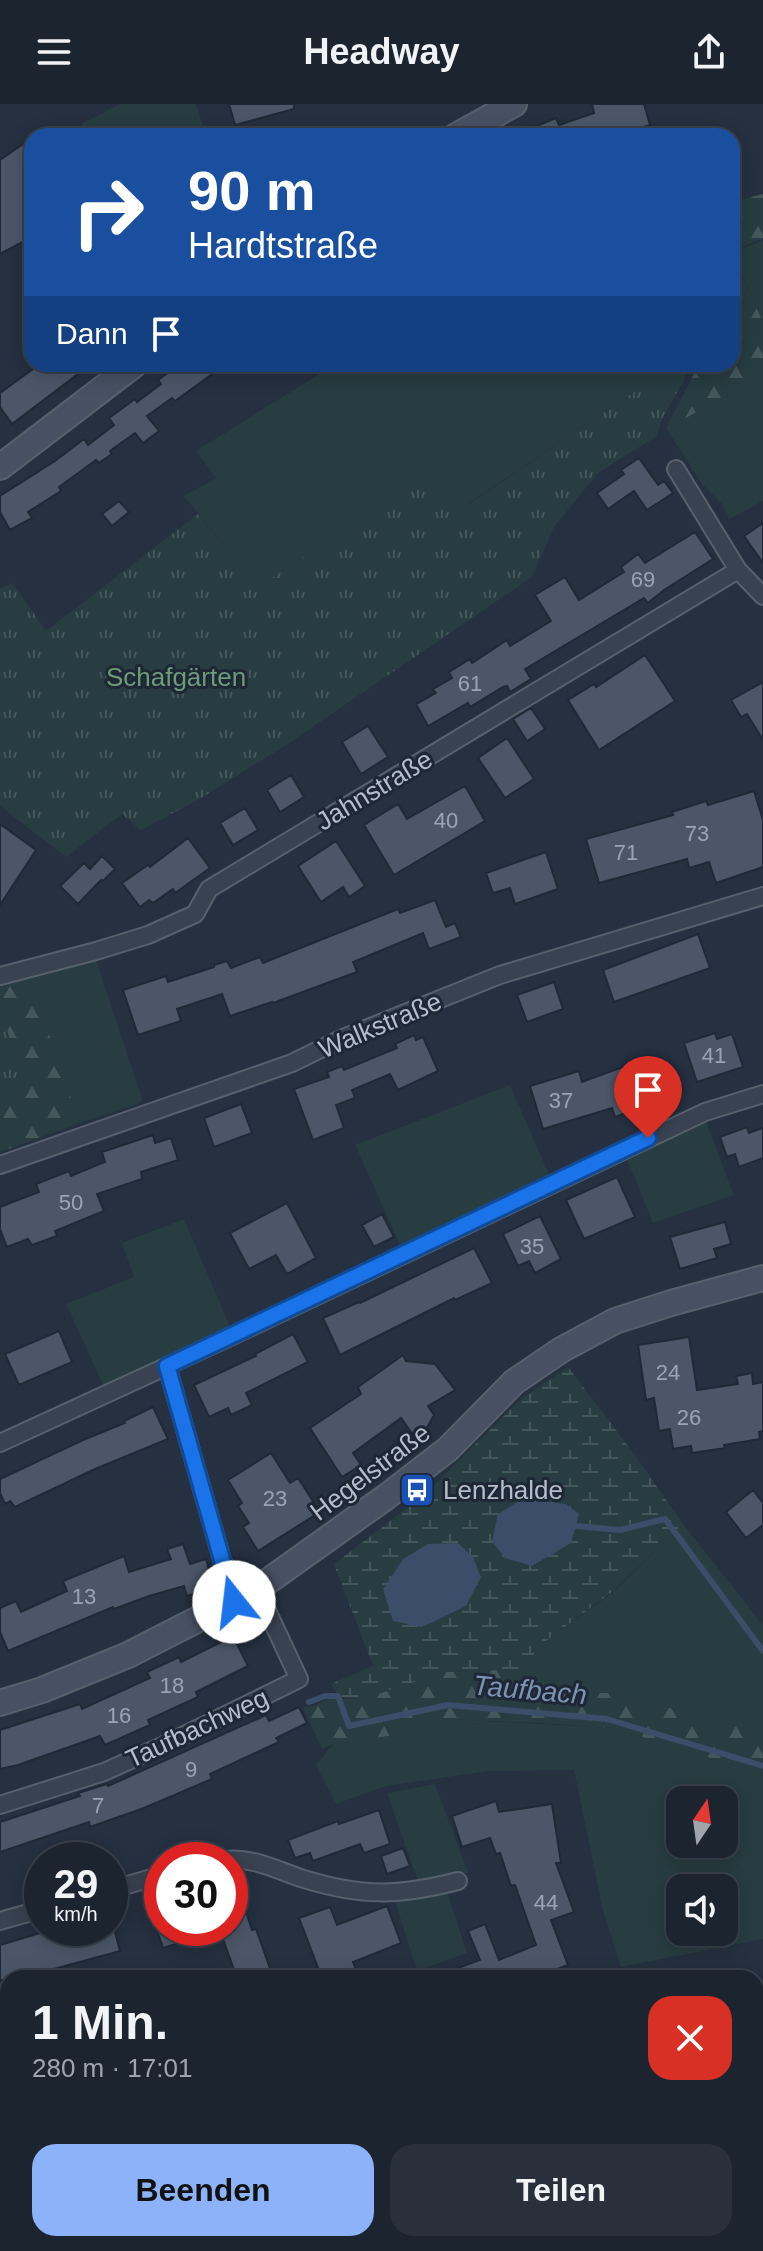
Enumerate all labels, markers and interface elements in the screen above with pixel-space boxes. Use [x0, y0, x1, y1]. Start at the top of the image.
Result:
icon: menu [32, 30, 76, 74]
icon: share [687, 30, 731, 74]
text: Headway [303, 31, 460, 72]
text: 90 m [188, 159, 316, 222]
icon: right [56, 160, 160, 264]
text: Hardtstraße [188, 225, 378, 266]
icon: arrive [144, 312, 188, 356]
text: Dann [56, 317, 128, 350]
house number: 69 [631, 567, 655, 592]
park label: Schafgärten [106, 662, 246, 692]
house number: 61 [458, 671, 482, 696]
street label: Jahnstraße [311, 744, 437, 836]
house number: 40 [434, 808, 458, 833]
house number: 73 [685, 821, 709, 846]
house number: 71 [614, 840, 638, 865]
street label: Walkstraße [314, 986, 446, 1064]
house number: 41 [702, 1043, 726, 1068]
pin [614, 1056, 682, 1138]
icon: arrive [626, 1068, 670, 1112]
house number: 37 [549, 1088, 573, 1113]
house number: 50 [59, 1190, 83, 1215]
house number: 35 [520, 1234, 544, 1259]
house number: 24 [656, 1360, 680, 1385]
house number: 26 [677, 1405, 701, 1430]
street label: Hegelstraße [304, 1417, 436, 1527]
bus stop icon: Lenzhalde [398, 1471, 436, 1509]
place label: Lenzhalde [443, 1475, 563, 1505]
house number: 23 [263, 1486, 287, 1511]
position arrow [192, 1560, 276, 1644]
house number: 13 [72, 1584, 96, 1609]
water label: Taufbach [472, 1670, 588, 1710]
house number: 18 [160, 1673, 184, 1698]
street label: Taufbachweg [121, 1682, 273, 1774]
house number: 16 [107, 1703, 131, 1728]
house number: 9 [185, 1757, 197, 1782]
north arrow [666, 1786, 738, 1858]
map controls [666, 1786, 738, 1946]
house number: 7 [92, 1793, 104, 1818]
speed limit sign: 30 [144, 1842, 248, 1946]
text: 29 [54, 1862, 98, 1906]
button: sound [666, 1874, 738, 1946]
house number: 44 [534, 1890, 558, 1915]
text: km/h [54, 1903, 98, 1925]
text: 1 Min. [32, 1996, 168, 2049]
button: close [648, 1996, 732, 2080]
text: 280 m · 17:01 [32, 2053, 192, 2083]
button: Beenden [32, 2144, 374, 2236]
button: Teilen [390, 2144, 732, 2236]

